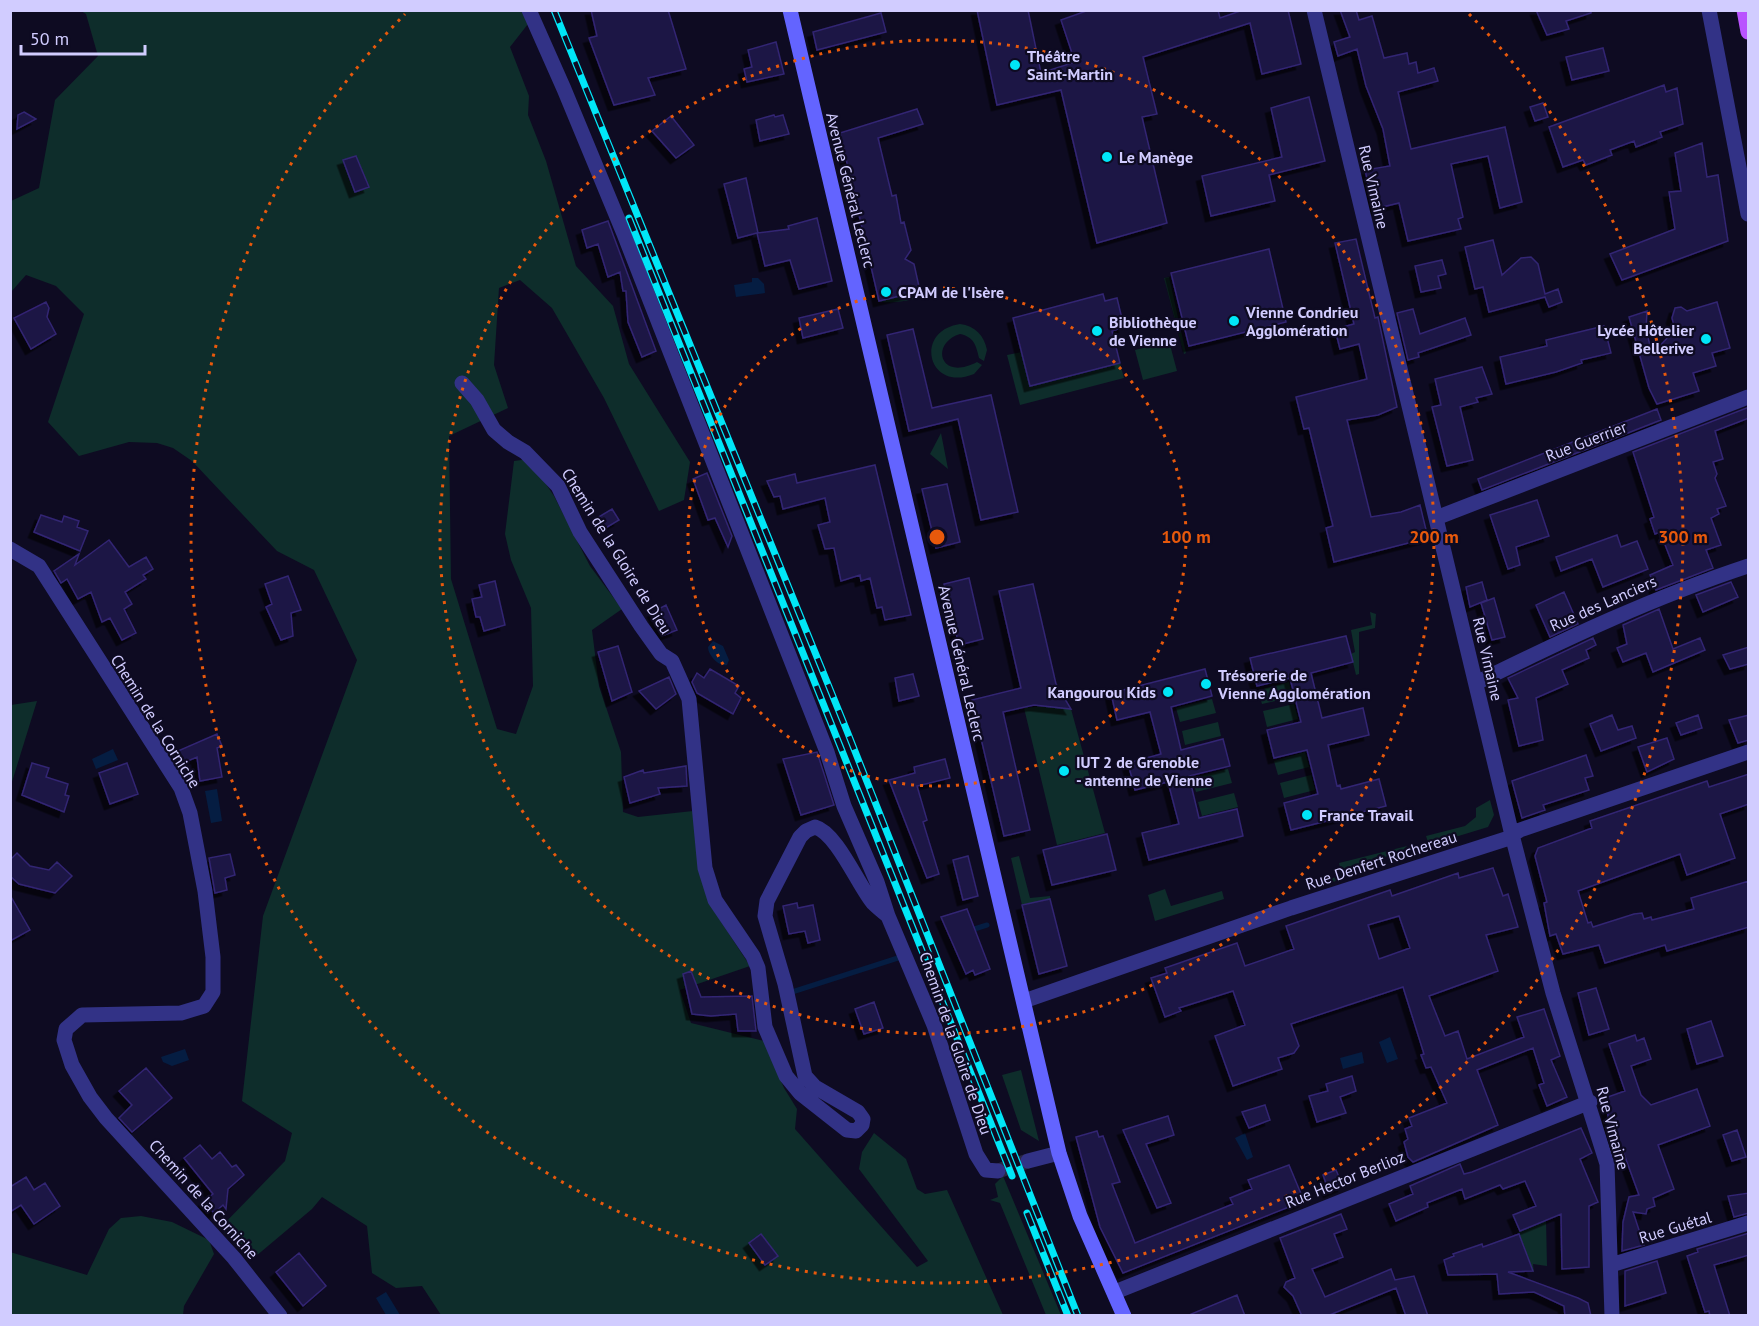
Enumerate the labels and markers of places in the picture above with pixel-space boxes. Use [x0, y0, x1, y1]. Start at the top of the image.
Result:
place label: Théâtre Saint-Martin [1027, 46, 1113, 84]
marker: Théâtre Saint-Martin [1008, 58, 1022, 72]
place label: Le Manège [1119, 147, 1193, 167]
marker: Le Manège [1100, 150, 1114, 164]
place label: CPAM de l'Isère [898, 282, 1004, 302]
marker: CPAM de l'Isère [879, 285, 893, 299]
place label: Vienne Condrieu Agglomération [1245, 302, 1358, 340]
place label: Bibliothèque de Vienne [1109, 312, 1197, 350]
marker: Vienne Condrieu Agglomération [1227, 314, 1241, 328]
place label: Lycée Hôtelier Bellerive [1597, 320, 1694, 358]
marker: Bibliothèque de Vienne [1090, 324, 1104, 338]
marker: Lycée Hôtelier Bellerive [1699, 332, 1713, 346]
centre of rings [927, 527, 947, 547]
place label: Trésorerie de Vienne Agglomération [1217, 665, 1371, 703]
marker: Trésorerie de Vienne Agglomération [1199, 677, 1213, 691]
place label: Kangourou Kids [1048, 682, 1156, 702]
marker: Kangourou Kids [1161, 685, 1175, 699]
place label: IUT 2 de Grenoble - antenne de Vienne [1076, 752, 1212, 790]
marker: IUT 2 de Grenoble - antenne de Vienne [1057, 764, 1071, 778]
place label: France Travail [1319, 805, 1413, 825]
marker: France Travail [1300, 808, 1314, 822]

